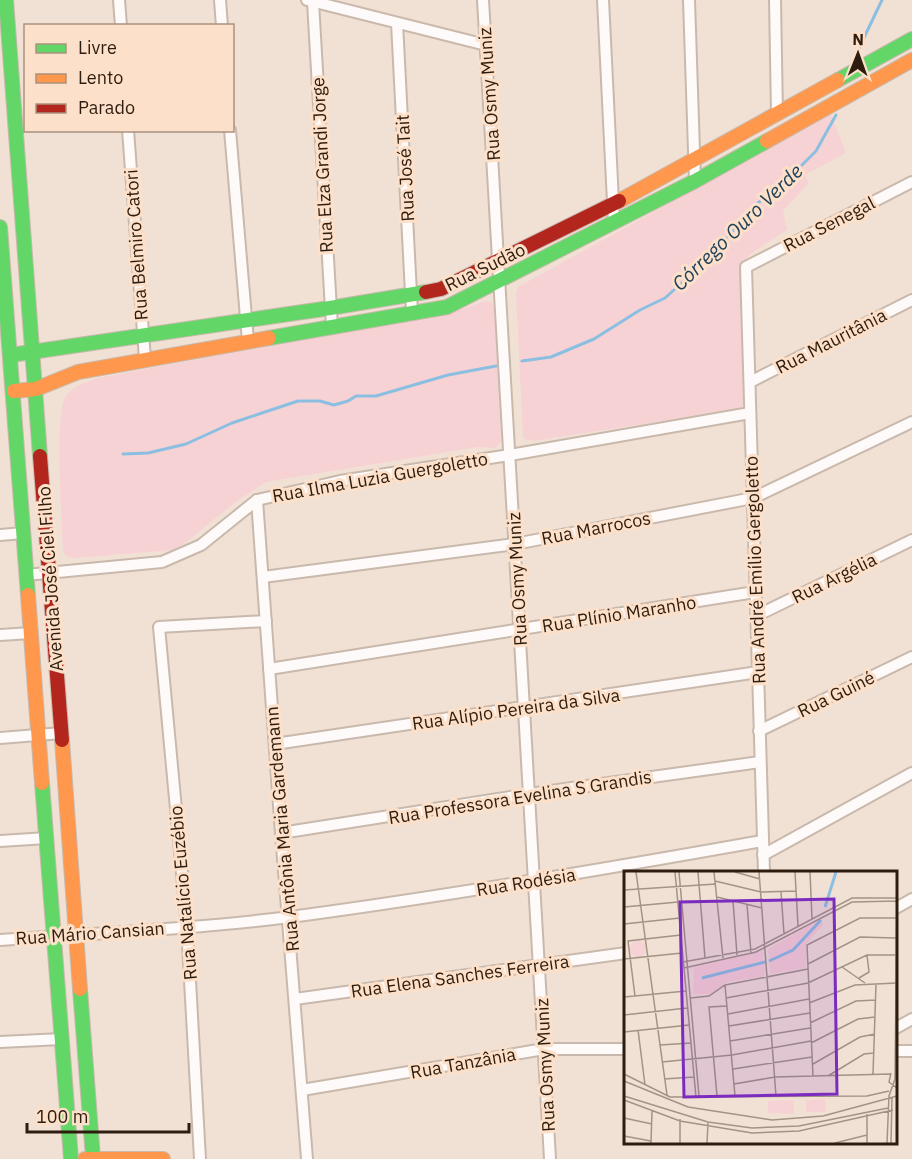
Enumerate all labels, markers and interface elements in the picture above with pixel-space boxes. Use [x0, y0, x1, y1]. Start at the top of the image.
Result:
legend [24, 24, 234, 132]
north arrow [828, 24, 888, 84]
street label: Rua Osmy Muniz [473, 26, 505, 162]
text: N [852, 29, 864, 49]
text: Livre [78, 36, 117, 59]
text: Lento [78, 66, 123, 89]
street label: Rua Elza Grandi Jorge [306, 76, 338, 253]
text: Parado [78, 96, 135, 119]
street label: Rua José Tait [391, 114, 419, 222]
water label: Córrego Ouro Verde [666, 158, 808, 296]
street label: Rua Belmiro Catori [119, 169, 153, 321]
street label: Rua Senegal [779, 191, 879, 257]
street label: Rua Sudão [441, 238, 529, 296]
street label: Rua Mauritânia [772, 303, 891, 379]
street label: Rua Ilma Luzia Guergoletto [270, 447, 490, 507]
street label: Rua André Emílio Gergoletto [740, 456, 770, 684]
street label: Avenida José Ciel Filho [32, 486, 68, 672]
street label: Rua Marrocos [539, 506, 653, 550]
street label: Rua Osmy Muniz [502, 512, 532, 646]
street label: Rua Argélia [788, 547, 881, 608]
street label: Rua Plínio Maranho [540, 590, 698, 638]
street label: Rua Guiné [794, 665, 878, 723]
street label: Rua Alípio Pereira da Silva [411, 683, 622, 735]
street label: Rua Antônia Maria Gardemann [260, 705, 304, 953]
street label: Rua Professora Evelina S Grandis [387, 765, 653, 829]
street label: Rua Natalício Euzébio [164, 805, 202, 981]
street label: Rua Rodésia [475, 863, 578, 901]
inset map [624, 871, 897, 1144]
street label: Rua Mário Cansian [15, 916, 165, 950]
street label: Rua Elena Sanches Ferreira [349, 949, 571, 1003]
street label: Rua Osmy Muniz [530, 998, 560, 1132]
street label: Rua Tanzânia [408, 1042, 518, 1084]
scale bar [27, 1096, 189, 1134]
text: 100 m [36, 1105, 88, 1128]

